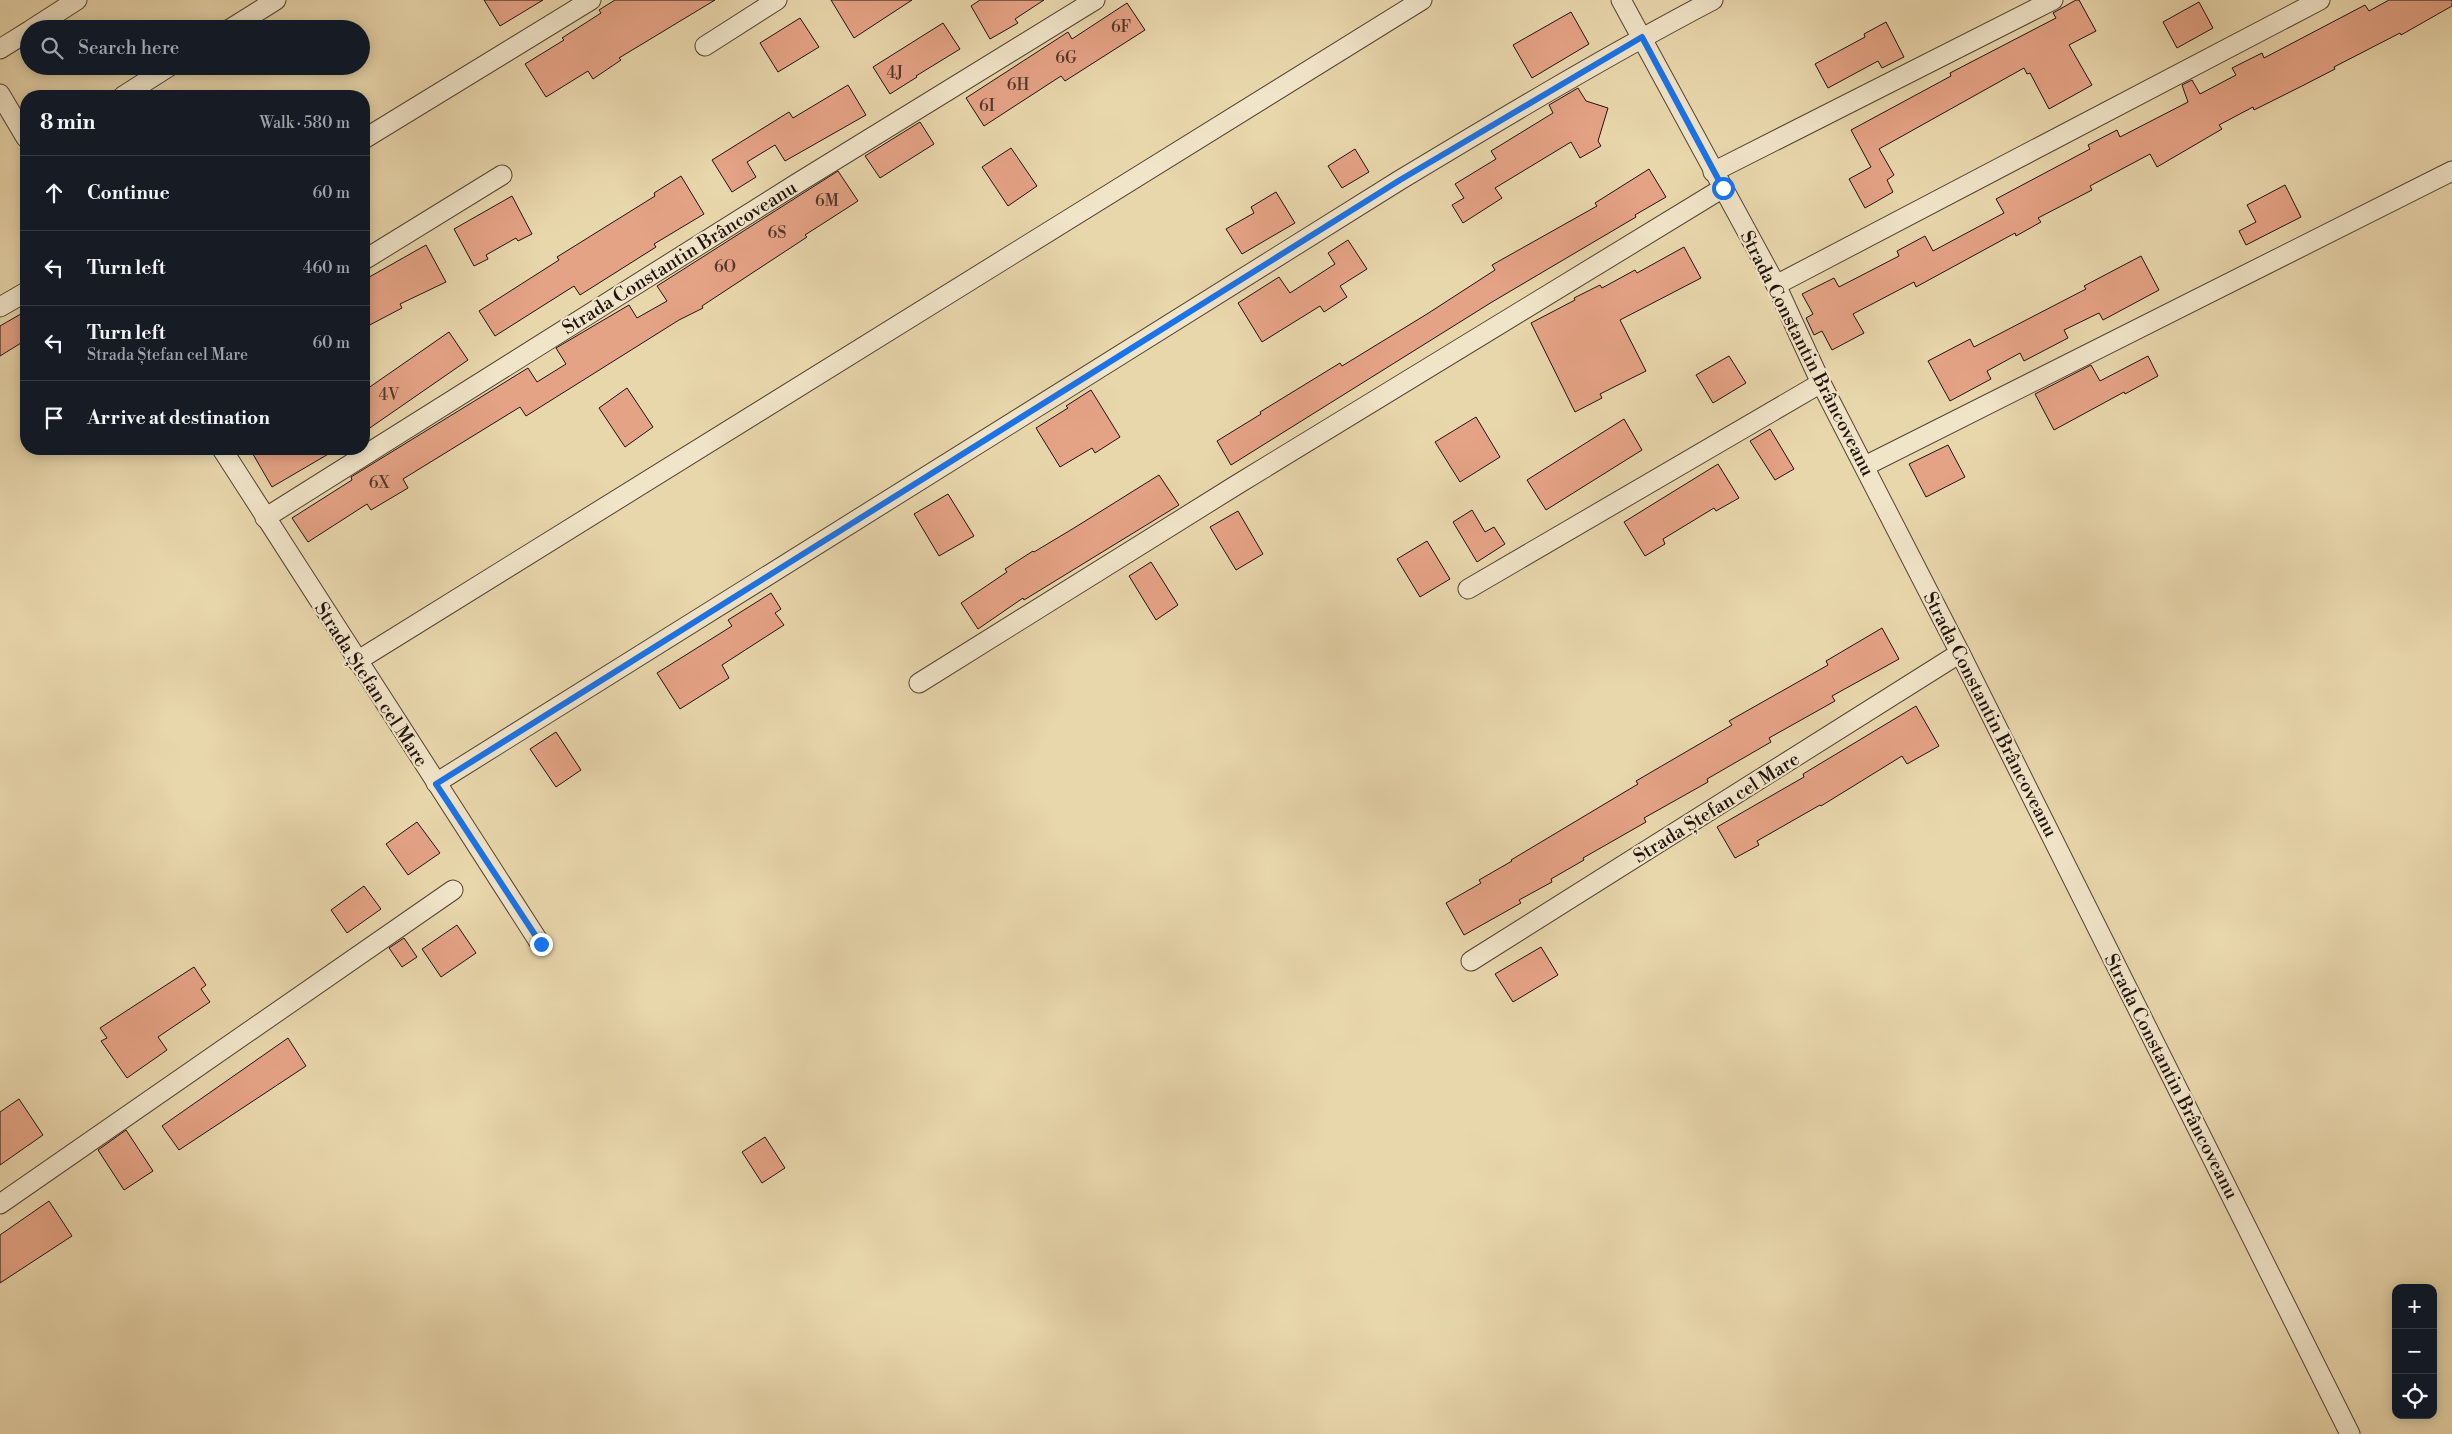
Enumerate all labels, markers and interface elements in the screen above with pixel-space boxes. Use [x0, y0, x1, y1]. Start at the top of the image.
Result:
house number: 6F [1111, 17, 1131, 37]
search box [20, 20, 370, 75]
icon: search [38, 34, 66, 62]
text: Search here [78, 36, 179, 60]
house number: 6G [1055, 48, 1077, 68]
house number: 4J [887, 63, 903, 83]
house number: 6H [1007, 75, 1029, 95]
house number: 6I [979, 96, 995, 116]
text: 8 min [40, 110, 95, 136]
text: Walk · 580 m [260, 113, 350, 133]
street label: Strada Constantin Brâncoveanu [558, 175, 801, 340]
route start [1712, 177, 1735, 200]
icon: ahead [40, 179, 68, 207]
text: Continue [87, 181, 170, 205]
text: 60 m [312, 183, 350, 203]
house number: 6M [815, 191, 839, 211]
house number: 6S [768, 223, 786, 243]
street label: Strada Constantin Brâncoveanu [1735, 227, 1880, 480]
icon: left [40, 254, 68, 282]
text: Turn left [87, 256, 166, 280]
house number: 6O [714, 257, 736, 277]
text: 460 m [303, 258, 350, 278]
text: Turn left [87, 321, 166, 345]
icon: left [40, 329, 68, 357]
text: 60 m [312, 333, 350, 353]
text: Strada Ștefan cel Mare [87, 345, 248, 365]
house number: 4V [379, 385, 400, 405]
icon: arrive [40, 404, 68, 432]
text: Arrive at destination [87, 406, 270, 430]
house number: 6X [369, 473, 390, 493]
street label: Strada Constantin Brâncoveanu [1918, 588, 2063, 841]
street label: Strada Ștefan cel Mare [309, 598, 433, 771]
street label: Strada Ștefan cel Mare [1629, 747, 1804, 869]
route end [530, 933, 553, 956]
street label: Strada Constantin Brâncoveanu [2099, 950, 2244, 1203]
map controls [2392, 1284, 2437, 1419]
button: + [2392, 1284, 2437, 1329]
button: − [2392, 1329, 2437, 1374]
button: locate [2392, 1374, 2437, 1419]

